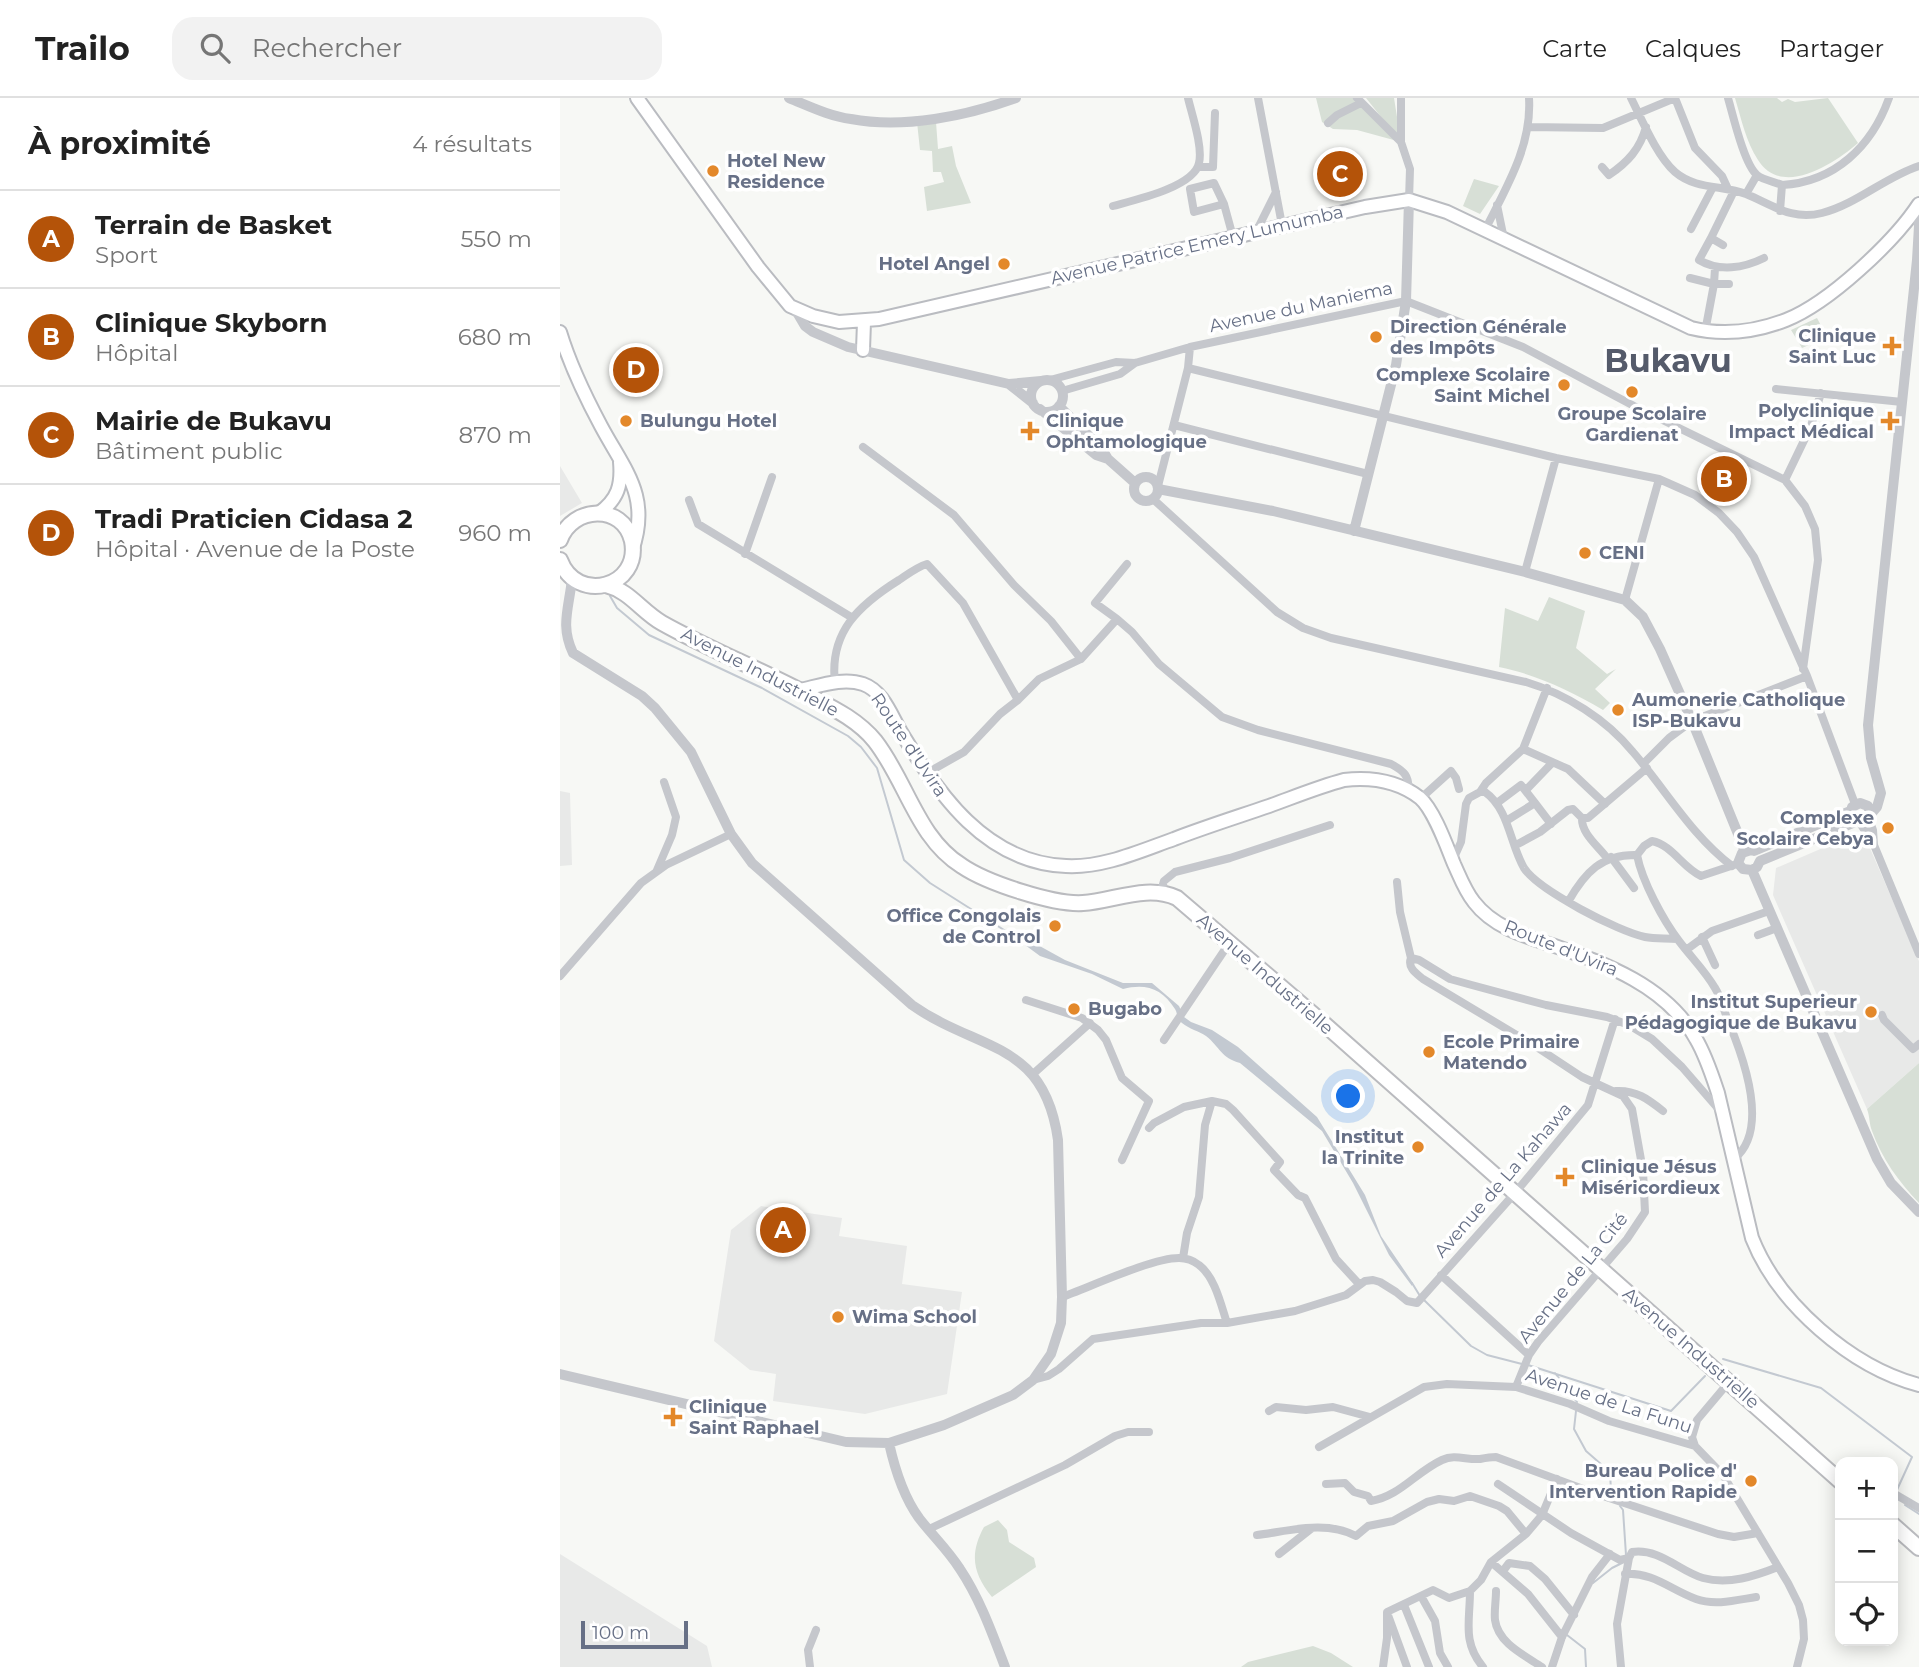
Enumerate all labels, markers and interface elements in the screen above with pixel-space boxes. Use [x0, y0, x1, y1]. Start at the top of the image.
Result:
search box [172, 17, 662, 80]
text: Trailo [35, 28, 130, 68]
icon: search [196, 29, 234, 67]
text: Rechercher [252, 32, 402, 64]
text: Carte [1542, 34, 1607, 63]
text: Calques [1645, 34, 1741, 63]
text: Partager [1779, 34, 1884, 63]
text: À proximité [28, 125, 211, 162]
text: 4 résultats [412, 130, 532, 158]
pin: C [1317, 148, 1363, 200]
place label: Hotel New Residence [727, 150, 825, 193]
marker: Hotel New Residence [705, 163, 721, 179]
street label: Avenue Patrice Emery Lumumba [1048, 201, 1346, 289]
text: Terrain de Basket [95, 209, 332, 241]
text: A [42, 225, 60, 253]
text: 550 m [460, 225, 532, 253]
text: Sport [95, 241, 158, 269]
place label: Hotel Angel [879, 253, 990, 275]
marker: Hotel Angel [996, 256, 1012, 272]
street label: Avenue du Maniema [1207, 277, 1395, 337]
text: Clinique Skyborn [95, 307, 327, 339]
place label: Direction Générale des Impôts [1390, 316, 1567, 359]
text: B [42, 323, 60, 351]
text: 680 m [458, 323, 532, 351]
place label: Clinique Saint Luc [1789, 325, 1876, 368]
marker: Direction Générale des Impôts [1368, 329, 1384, 345]
marker: Clinique Saint Luc [1882, 336, 1902, 356]
text: Hôpital [95, 339, 178, 367]
district label: Bukavu [1604, 341, 1732, 380]
pin: D [613, 344, 659, 396]
place label: Complexe Scolaire Saint Michel [1376, 364, 1550, 407]
marker: Complexe Scolaire Saint Michel [1556, 377, 1572, 393]
marker: Groupe Scolaire Gardienat [1624, 384, 1640, 400]
place label: Polyclinique Impact Médical [1728, 400, 1874, 443]
place label: Groupe Scolaire Gardienat [1557, 403, 1707, 446]
text: Mairie de Bukavu [95, 405, 332, 437]
place label: Bulungu Hotel [640, 410, 777, 432]
place label: Clinique Ophtamologique [1046, 410, 1207, 453]
marker: Polyclinique Impact Médical [1880, 411, 1900, 431]
marker: Bulungu Hotel [618, 413, 634, 429]
text: C [43, 421, 59, 449]
text: 870 m [459, 421, 532, 449]
marker: Clinique Ophtamologique [1020, 421, 1040, 441]
text: Bâtiment public [95, 437, 283, 465]
pin: B [1701, 453, 1747, 505]
text: Tradi Praticien Cidasa 2 [95, 503, 412, 535]
text: D [42, 519, 61, 547]
text: 960 m [458, 519, 532, 547]
text: Hôpital · Avenue de la Poste [95, 535, 415, 563]
place label: CENI [1599, 542, 1645, 564]
marker: CENI [1577, 545, 1593, 561]
street label: Avenue Industrielle [677, 623, 843, 721]
street label: Route d'Uvira [866, 689, 952, 801]
place label: Aumonerie Catholique ISP-Bukavu [1631, 689, 1845, 732]
marker: Aumonerie Catholique ISP-Bukavu [1610, 702, 1626, 718]
place label: Complexe Scolaire Cebya [1737, 807, 1874, 850]
marker: Complexe Scolaire Cebya [1880, 820, 1896, 836]
place label: Office Congolais de Control [887, 905, 1041, 948]
street label: Avenue Industrielle [1192, 909, 1338, 1039]
street label: Route d'Uvira [1501, 915, 1621, 981]
marker: Office Congolais de Control [1047, 918, 1063, 934]
place label: Institut Superieur Pédagogique de Bukavu [1625, 991, 1857, 1034]
place label: Bugabo [1088, 998, 1162, 1020]
marker: Bugabo [1066, 1001, 1082, 1017]
marker: Institut Superieur Pédagogique de Bukavu [1863, 1004, 1879, 1020]
place label: Ecole Primaire Matendo [1443, 1031, 1580, 1074]
marker: Ecole Primaire Matendo [1421, 1044, 1437, 1060]
your location [1331, 1079, 1365, 1113]
street label: Avenue de La Kahawa [1430, 1098, 1576, 1262]
place label: Institut la Trinite [1322, 1126, 1404, 1169]
marker: Institut la Trinite [1410, 1139, 1426, 1155]
place label: Clinique Jésus Miséricordieux [1581, 1156, 1720, 1199]
marker: Clinique Jésus Miséricordieux [1555, 1167, 1575, 1187]
pin: A [760, 1204, 806, 1256]
street label: Avenue de La Cité [1514, 1208, 1632, 1348]
street label: Avenue Industrielle [1618, 1283, 1764, 1413]
place label: Wima School [852, 1306, 977, 1328]
marker: Wima School [830, 1309, 846, 1325]
street label: Avenue de La Funu [1523, 1364, 1695, 1438]
place label: Clinique Saint Raphael [689, 1396, 819, 1439]
marker: Clinique Saint Raphael [663, 1407, 683, 1427]
map controls [1835, 1457, 1898, 1646]
button: + [1835, 1457, 1898, 1520]
place label: Bureau Police d' Intervention Rapide [1549, 1460, 1737, 1503]
marker: Bureau Police d' Intervention Rapide [1743, 1473, 1759, 1489]
button: − [1835, 1520, 1898, 1583]
button: locate [1835, 1583, 1898, 1646]
scale bar [581, 1618, 688, 1650]
text: 100 m [592, 1621, 649, 1644]

